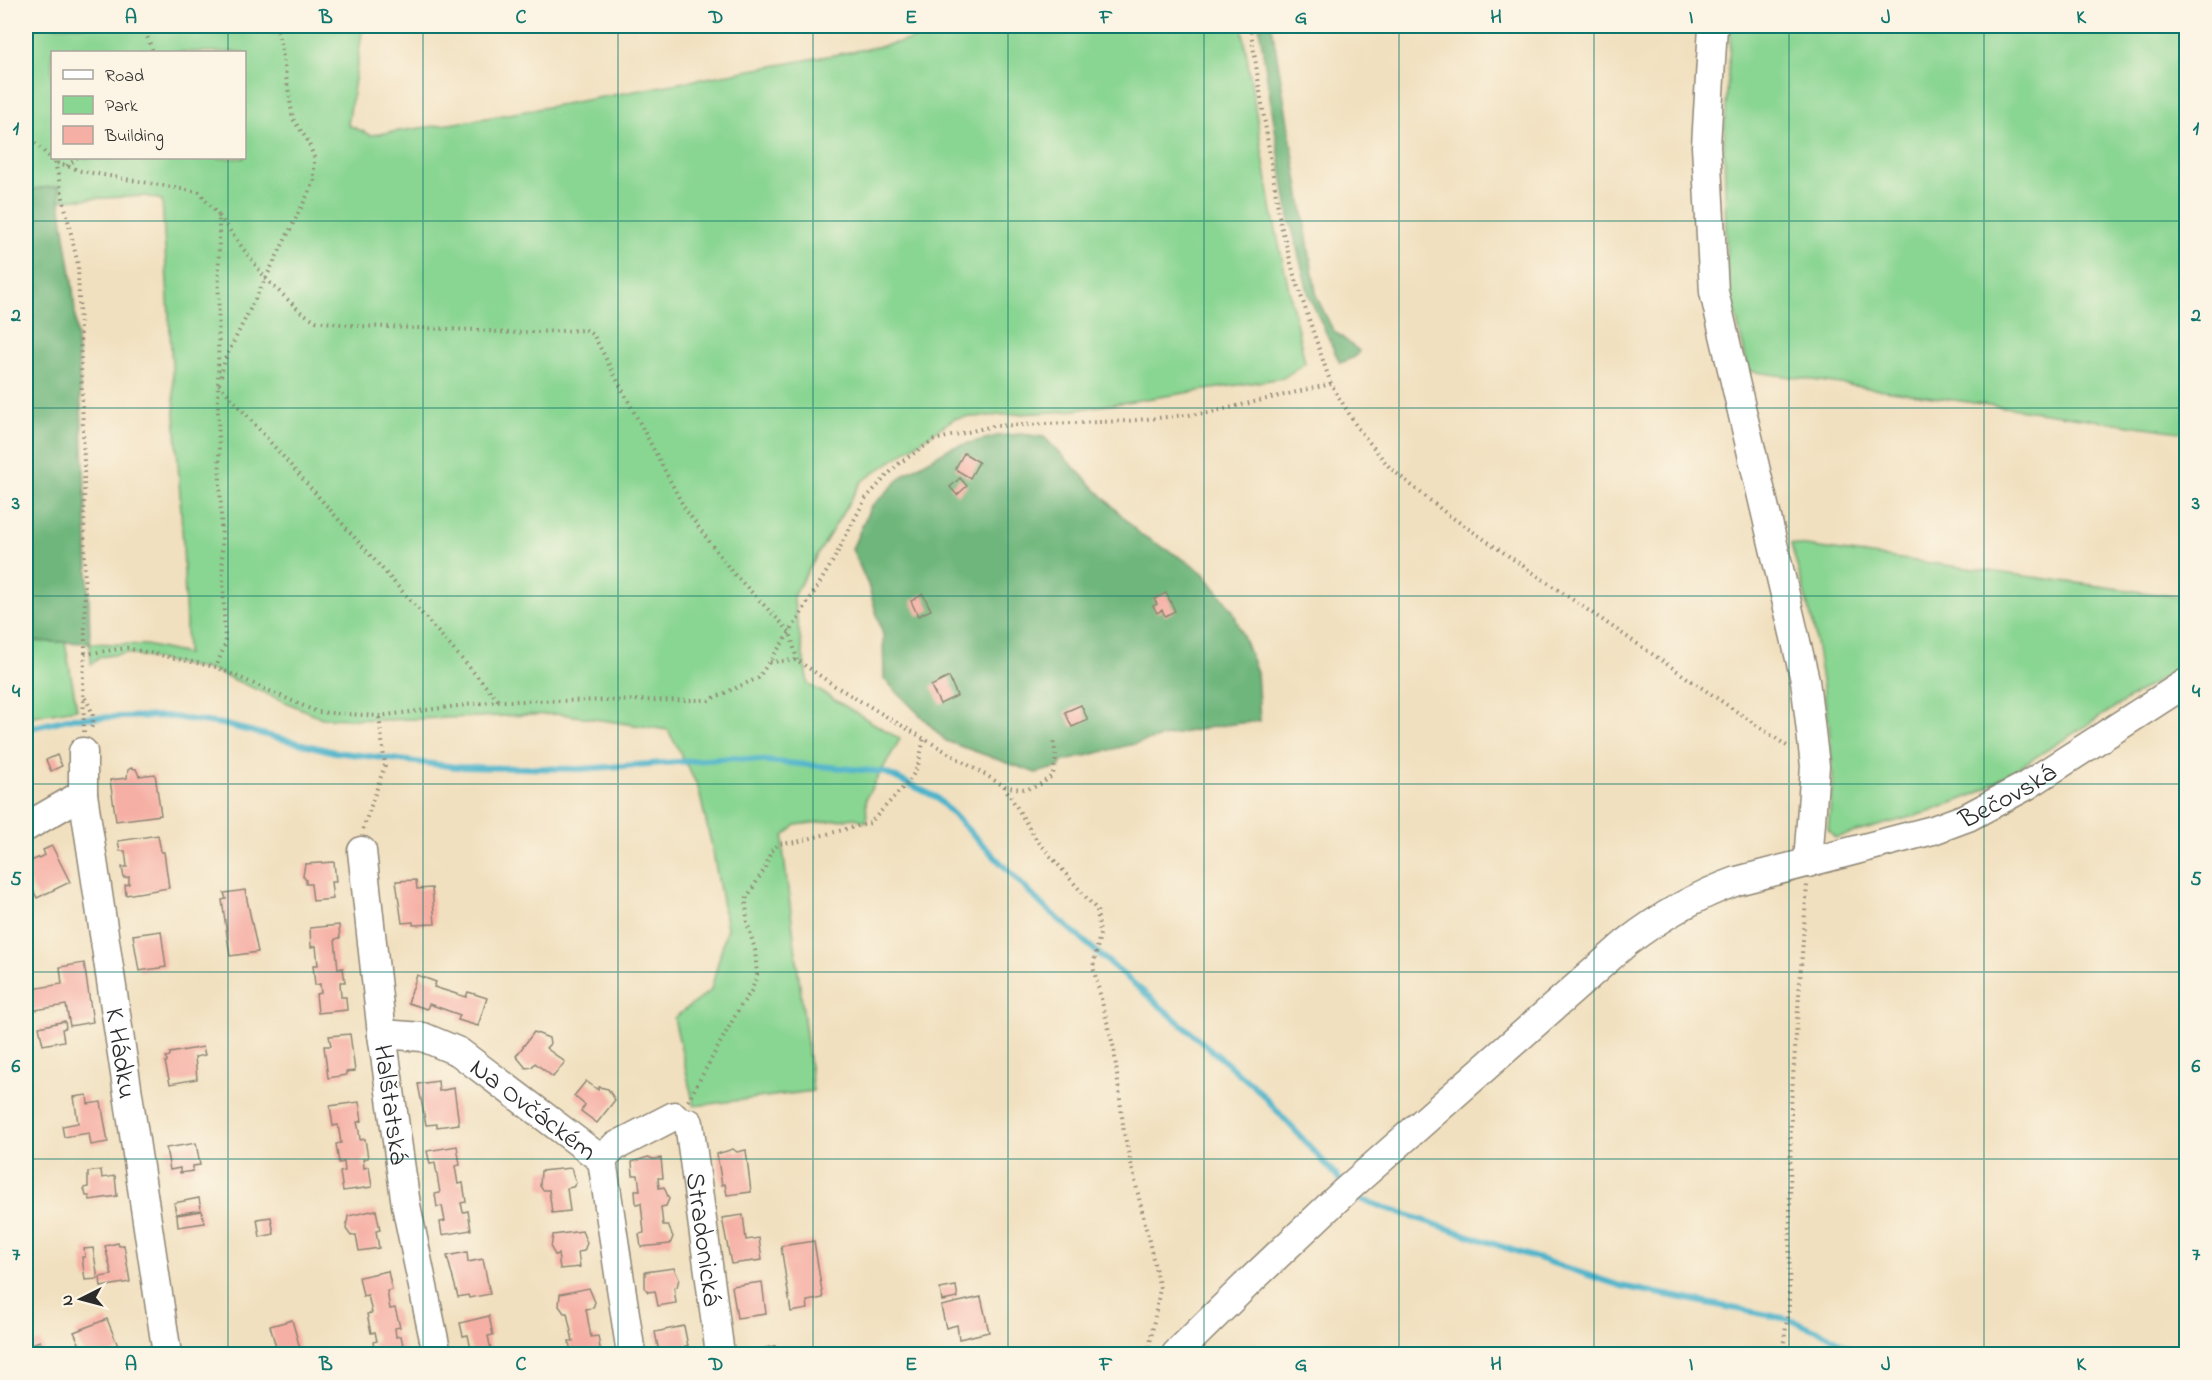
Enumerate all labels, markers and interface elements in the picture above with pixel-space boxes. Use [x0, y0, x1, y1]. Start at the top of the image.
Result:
text: A [125, 4, 137, 33]
text: B [318, 4, 333, 33]
text: C [516, 4, 527, 33]
text: D [708, 4, 723, 33]
text: E [905, 4, 917, 33]
text: F [1099, 4, 1113, 33]
text: G [1295, 4, 1308, 33]
text: H [1490, 4, 1502, 33]
text: I [1689, 4, 1694, 33]
text: J [1881, 4, 1891, 33]
text: K [2076, 4, 2087, 33]
legend [51, 51, 246, 159]
text: Road [105, 64, 144, 90]
text: Park [105, 94, 138, 120]
text: 1 [13, 115, 20, 144]
text: 1 [2193, 115, 2200, 144]
text: Building [104, 124, 164, 151]
text: 2 [10, 302, 21, 331]
text: 2 [2190, 302, 2201, 331]
text: 3 [11, 490, 20, 519]
text: 3 [2191, 490, 2200, 519]
text: 4 [12, 678, 21, 707]
text: 4 [2192, 678, 2201, 707]
street label: Bečovská [1952, 754, 2065, 841]
text: 5 [10, 866, 22, 895]
text: 5 [2190, 866, 2202, 895]
street label: K Hádku [93, 1005, 145, 1102]
street label: Halštatská [362, 1042, 417, 1167]
street label: Na Ovčáckém [461, 1050, 604, 1171]
text: 6 [12, 1053, 21, 1082]
text: 6 [2192, 1053, 2201, 1082]
street label: Stradonická [674, 1170, 730, 1309]
text: 7 [12, 1241, 21, 1270]
text: 7 [2192, 1241, 2201, 1270]
north arrow [51, 1269, 111, 1329]
text: N [56, 1294, 81, 1307]
text: A [125, 1351, 137, 1380]
text: B [318, 1351, 333, 1380]
text: C [516, 1351, 527, 1380]
text: D [708, 1351, 723, 1380]
text: E [905, 1351, 917, 1380]
text: F [1099, 1351, 1113, 1380]
text: G [1295, 1351, 1308, 1380]
text: H [1490, 1351, 1502, 1380]
text: I [1689, 1351, 1694, 1380]
text: J [1881, 1351, 1891, 1380]
text: K [2076, 1351, 2087, 1380]

